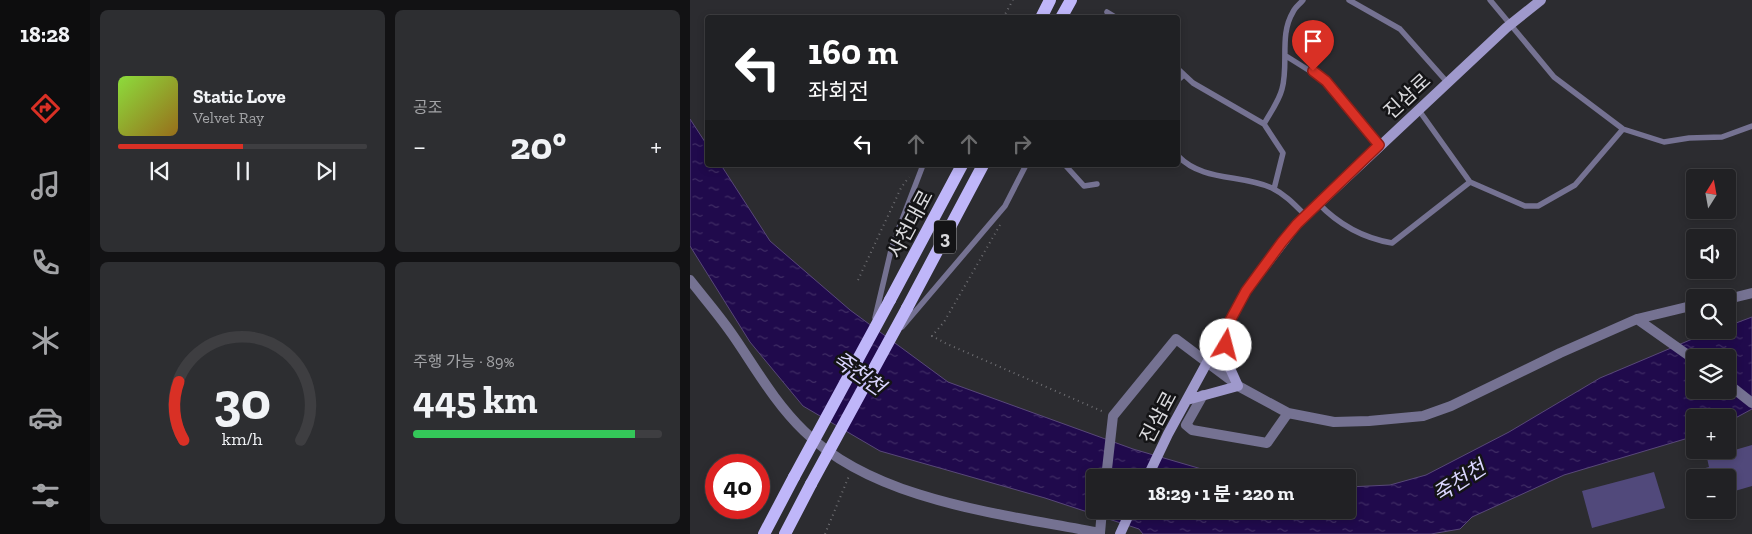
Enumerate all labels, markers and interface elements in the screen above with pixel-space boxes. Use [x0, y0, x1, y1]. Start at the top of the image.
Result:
pin [1292, 20, 1334, 71]
text: 18:28 [20, 21, 70, 48]
icon: arrive [1299, 27, 1327, 55]
text: 160 m [808, 31, 898, 73]
icon: left [725, 35, 790, 100]
street label: 진삼로 [1379, 68, 1435, 124]
text: 좌회전 [808, 78, 869, 105]
text: Static Love [193, 85, 286, 108]
icon: directions [28, 91, 63, 126]
text: 공조 [413, 98, 442, 117]
text: Velvet Ray [193, 108, 264, 127]
text: 20° [510, 123, 566, 169]
text: − [413, 130, 426, 163]
text: + [650, 130, 662, 163]
icon: left [849, 130, 877, 158]
icon: ahead [902, 130, 930, 158]
icon: ahead [955, 130, 983, 158]
icon: right [1008, 130, 1036, 158]
icon: previous [146, 157, 174, 185]
icon: pause [229, 157, 257, 185]
icon: next [312, 157, 340, 185]
icon: music [28, 168, 63, 203]
north arrow [1686, 169, 1736, 219]
map controls [1686, 169, 1736, 519]
street label: 사천대로 [882, 186, 938, 262]
road number: 3 [934, 220, 956, 253]
button: sound [1686, 229, 1736, 279]
icon: phone [28, 245, 63, 280]
button: search [1686, 289, 1736, 339]
position arrow [1199, 318, 1251, 370]
icon: climate [28, 323, 63, 358]
water label: 죽천천 [828, 346, 892, 401]
button: layers [1686, 349, 1736, 399]
text: 주행 가능 · 89% [413, 352, 514, 371]
text: 30 [214, 370, 271, 432]
text: 445 km [413, 377, 538, 423]
street label: 진삼로 [1134, 387, 1182, 447]
icon: car [28, 400, 63, 435]
button: + [1686, 409, 1736, 459]
text: km/h [222, 428, 263, 450]
water label: 죽천천 [1428, 453, 1492, 507]
speed limit sign: 40 [705, 454, 770, 519]
button: − [1686, 469, 1736, 519]
icon: filters [28, 478, 63, 513]
text: 18:29 · 1 분 · 220 m [1148, 482, 1294, 505]

